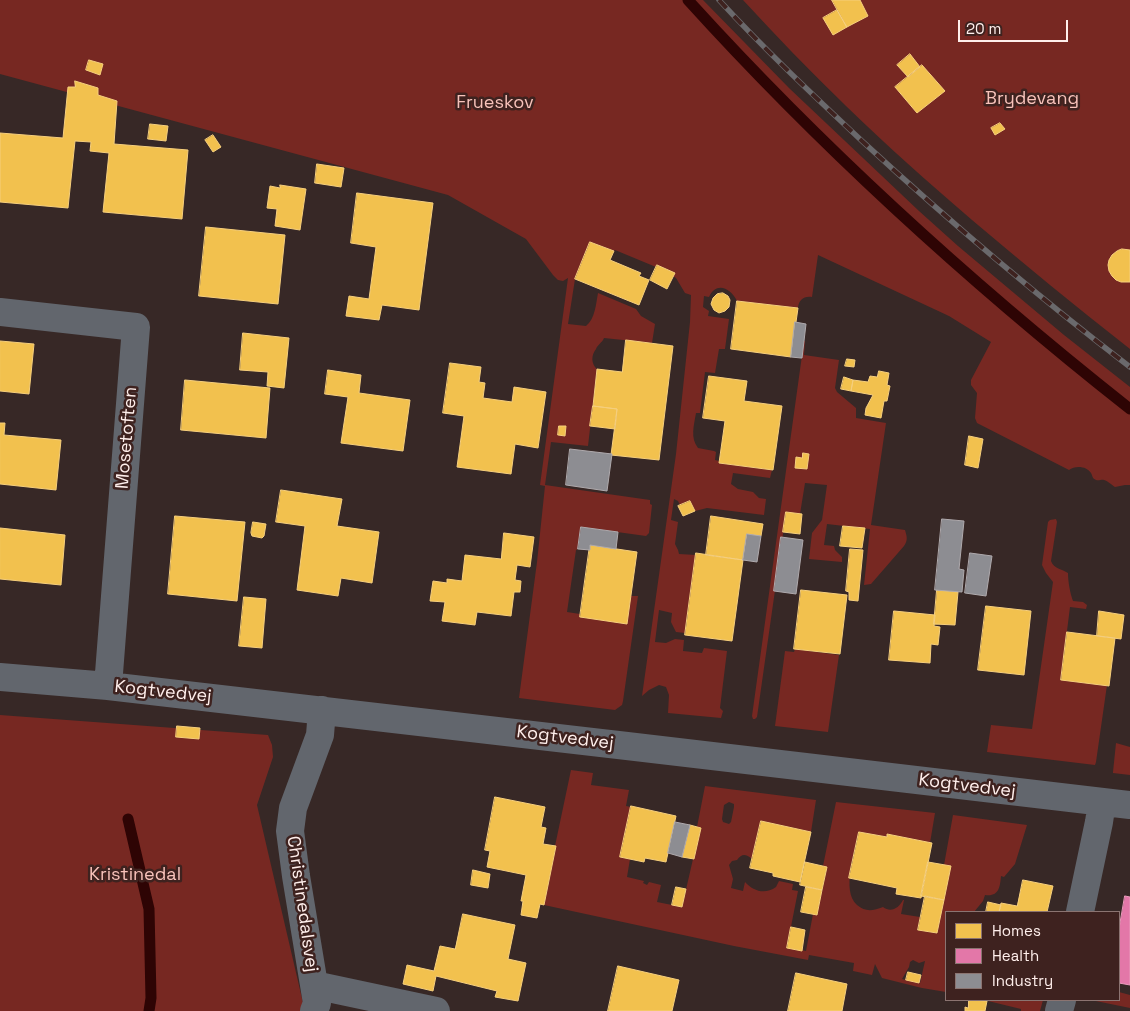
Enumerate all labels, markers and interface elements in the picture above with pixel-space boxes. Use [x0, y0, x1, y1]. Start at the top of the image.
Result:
scale bar [960, 10, 1070, 42]
text: 20 m [966, 19, 1001, 38]
park label: Brydevang [985, 88, 1079, 110]
park label: Frueskov [456, 92, 534, 114]
street label: Mosetoften [112, 386, 142, 490]
street label: Kogtvedvej [113, 676, 213, 708]
street label: Kogtvedvej [515, 721, 615, 755]
street label: Kogtvedvej [917, 769, 1017, 803]
street label: Christinedalsvej [282, 834, 322, 974]
park label: Kristinedal [89, 864, 181, 886]
legend [945, 911, 1120, 1001]
text: Homes [992, 921, 1041, 940]
text: Health [992, 946, 1039, 965]
text: Industry [992, 971, 1053, 990]

